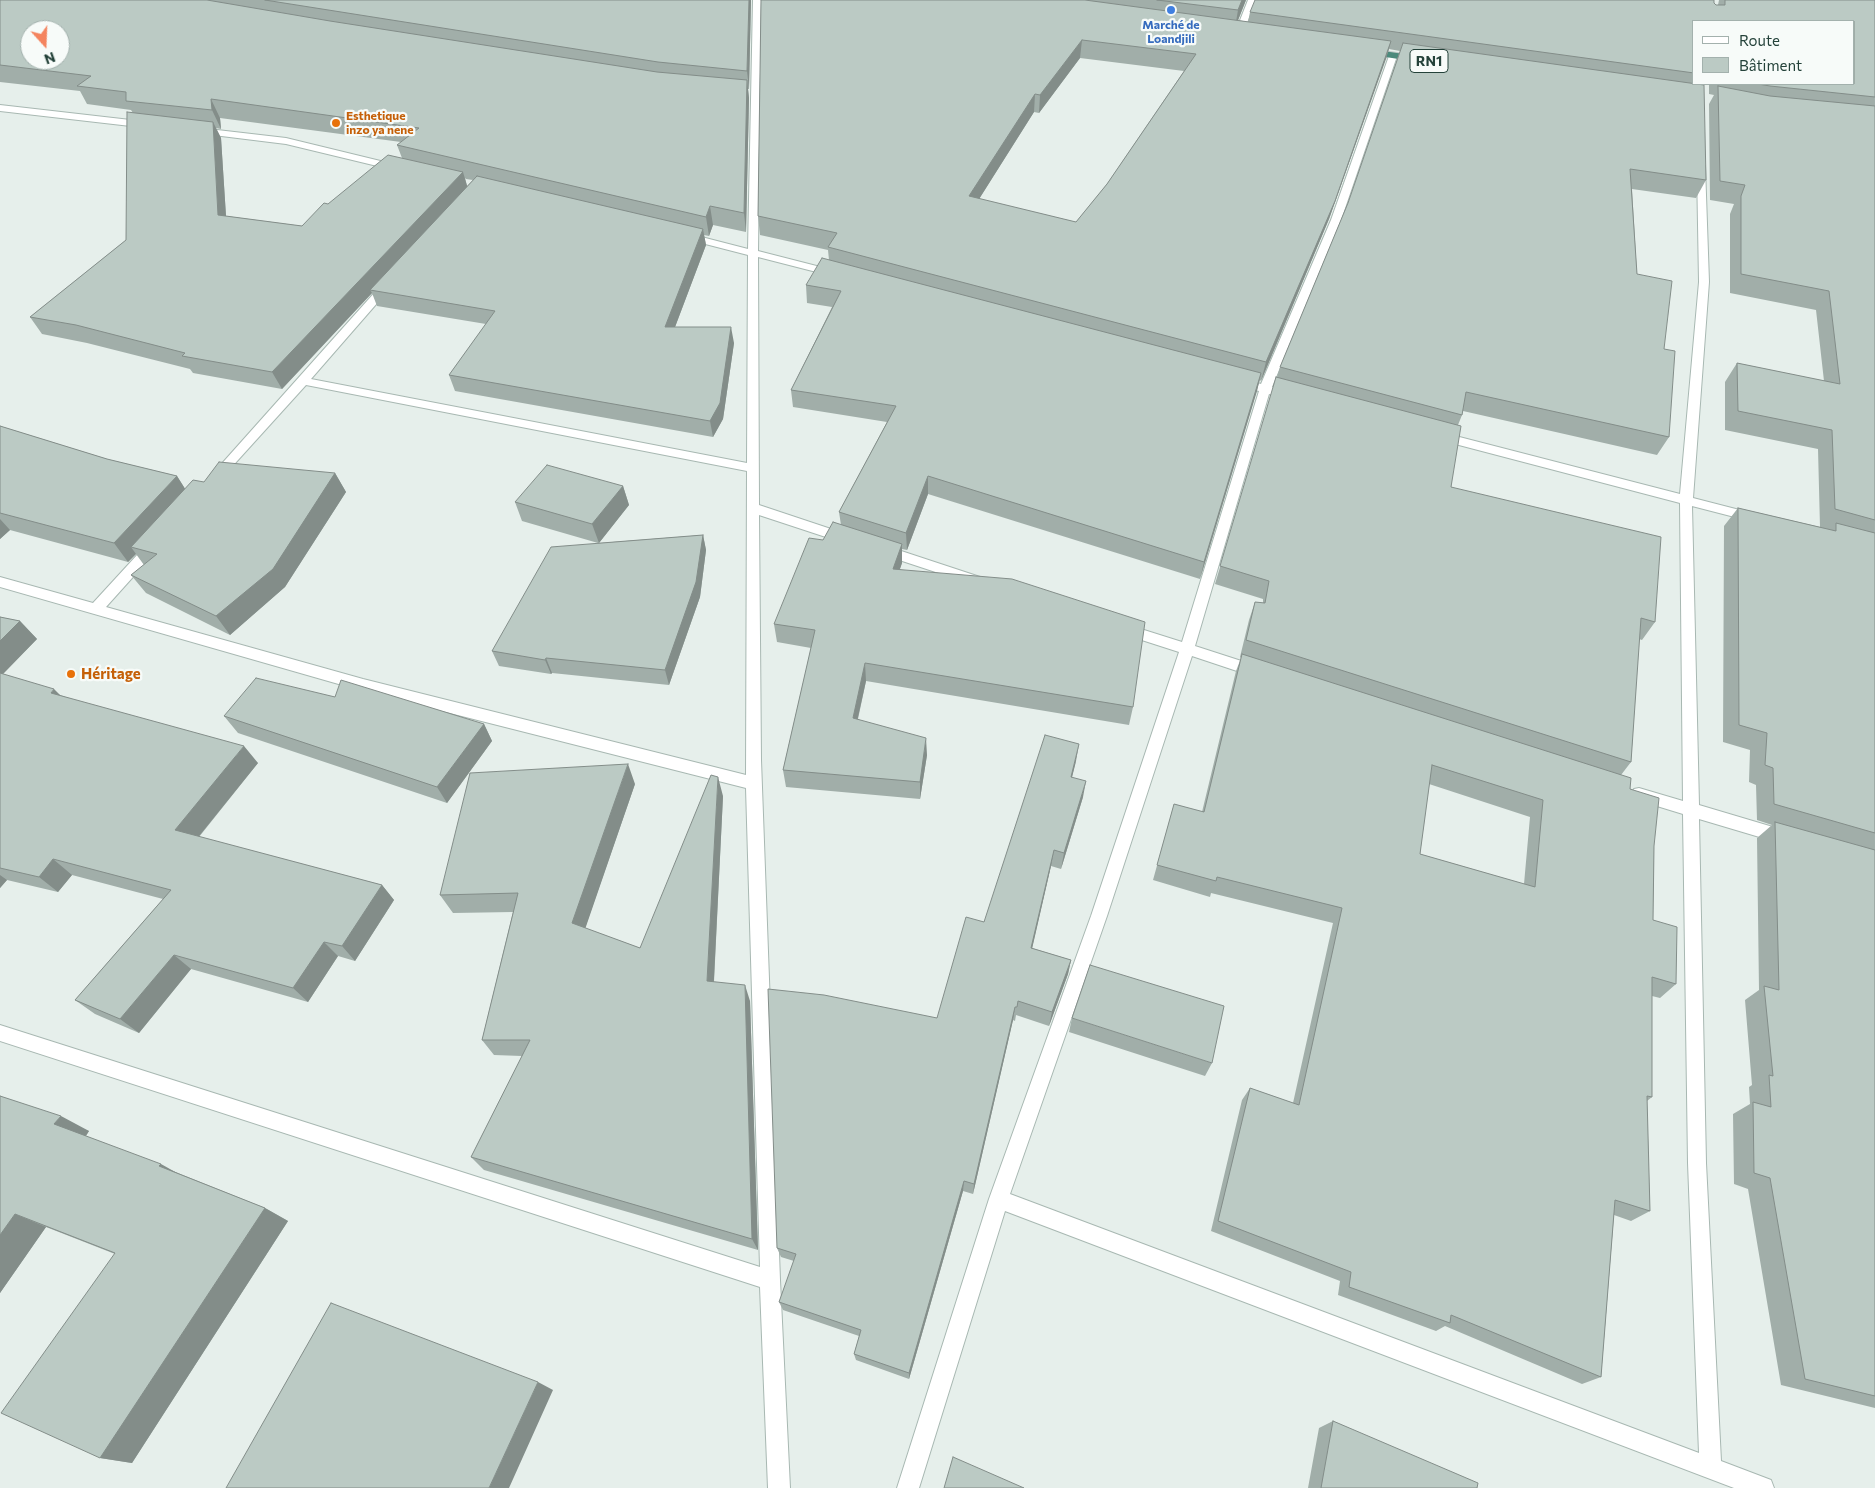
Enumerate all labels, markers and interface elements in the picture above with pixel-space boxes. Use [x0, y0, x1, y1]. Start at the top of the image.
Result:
marker: Marché de Loandjili [1165, 4, 1177, 16]
place label: Marché de Loandjili [1142, 18, 1200, 46]
north arrow [20, 20, 70, 70]
legend [1692, 20, 1855, 85]
text: Route [1739, 31, 1780, 49]
text: N [42, 49, 58, 68]
road number: RN1 [1410, 49, 1448, 72]
text: Bâtiment [1739, 56, 1802, 74]
place label: Esthetique inzo ya nene [346, 109, 413, 137]
marker: Esthetique inzo ya nene [330, 117, 342, 129]
place label: Héritage [81, 665, 141, 683]
marker: Héritage [65, 668, 77, 680]

